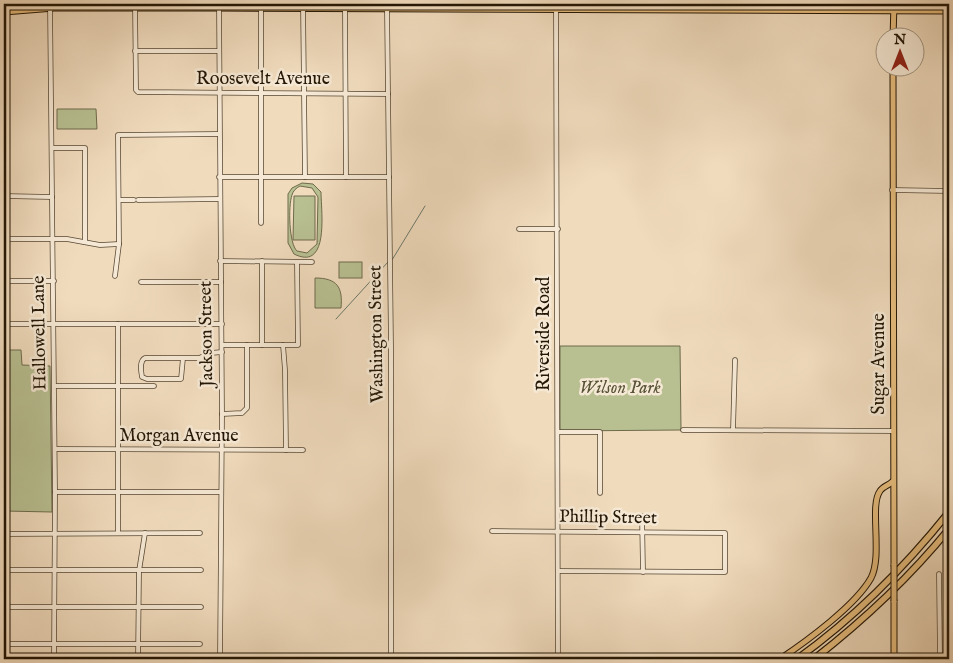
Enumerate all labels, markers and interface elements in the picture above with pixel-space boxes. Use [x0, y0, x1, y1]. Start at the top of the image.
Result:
north arrow [876, 28, 926, 78]
text: N [893, 31, 906, 49]
street label: Roosevelt Avenue [196, 68, 330, 91]
street label: Washington Street [364, 265, 390, 403]
street label: Hallowell Lane [28, 275, 52, 391]
street label: Riverside Road [533, 276, 556, 391]
street label: Jackson Street [195, 281, 219, 389]
street label: Sugar Avenue [868, 313, 891, 415]
park label: Wilson Park [579, 377, 661, 400]
street label: Morgan Avenue [119, 425, 239, 448]
street label: Phillip Street [559, 506, 657, 530]

